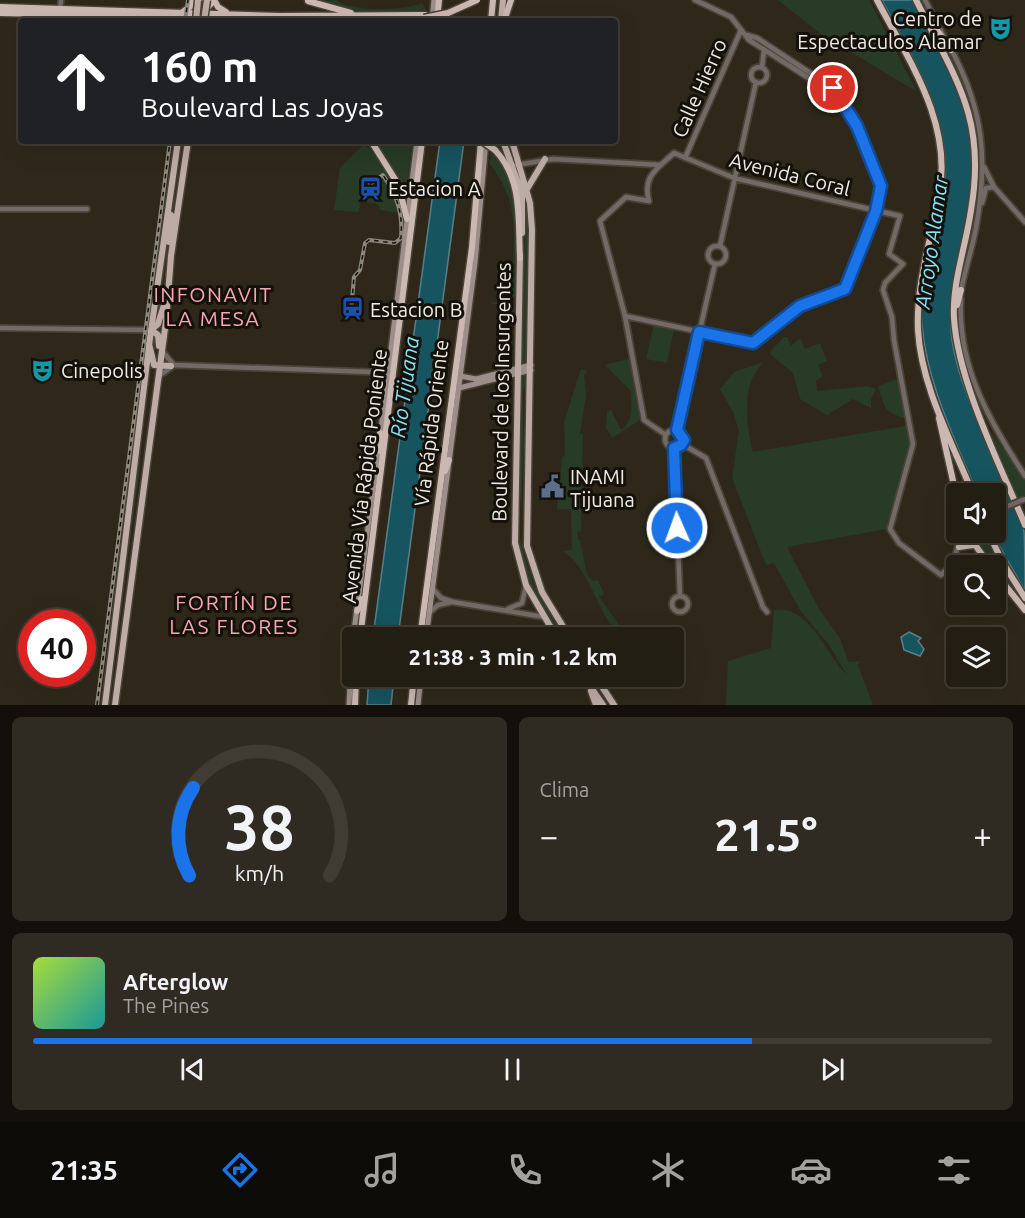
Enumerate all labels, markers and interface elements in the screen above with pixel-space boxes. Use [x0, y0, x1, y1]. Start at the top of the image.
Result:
place label: Centro de Espectaculos Alamar [797, 7, 982, 53]
theatre icon: Centro de Espectaculos Alamar [987, 16, 1013, 42]
street label: Calle Hierro [667, 35, 731, 141]
icon: ahead [42, 42, 120, 120]
text: 160 m [141, 43, 258, 90]
pin [807, 62, 858, 113]
icon: arrive [816, 71, 849, 104]
text: Boulevard Las Joyas [141, 92, 384, 122]
street label: Avenida Coral [727, 148, 853, 200]
water label: Arroyo Alamar [910, 173, 952, 311]
station icon: Estacion A [357, 175, 383, 201]
place label: Estacion A [388, 177, 481, 200]
street label: Boulevard de los Insurgentes [487, 262, 515, 522]
district label: INFONAVIT LA MESA [153, 282, 273, 330]
station icon: Estacion B [339, 296, 365, 322]
place label: Estacion B [370, 298, 463, 321]
water label: Río Tijuana [385, 335, 423, 439]
street label: Vía Rápida Oriente [409, 338, 453, 508]
street label: Avenida Vía Rápida Poniente [337, 347, 391, 605]
theatre icon: Cinepolis [30, 357, 56, 383]
place label: Cinepolis [61, 359, 143, 382]
place label: INAMI Tijuana [570, 465, 635, 511]
public building icon: INAMI Tijuana [539, 474, 565, 500]
map controls [946, 483, 1006, 687]
button: sound [946, 483, 1006, 543]
position arrow [645, 496, 709, 560]
button: search [946, 555, 1006, 615]
district label: FORTÍN DE LAS FLORES [169, 590, 299, 638]
speed limit sign: 40 [18, 609, 96, 687]
button: layers [946, 627, 1006, 687]
text: 21:38 · 3 min · 1.2 km [408, 644, 618, 669]
text: Clima [540, 778, 589, 801]
text: 38 [224, 792, 294, 862]
text: 21.5° [714, 809, 817, 860]
text: − [540, 817, 558, 854]
text: + [973, 817, 992, 854]
text: km/h [234, 861, 284, 885]
text: Afterglow [123, 969, 228, 994]
text: The Pines [123, 994, 209, 1017]
icon: previous [176, 1053, 209, 1086]
icon: pause [496, 1053, 529, 1086]
icon: next [816, 1053, 849, 1086]
icon: directions [219, 1149, 261, 1191]
icon: music [361, 1149, 403, 1191]
icon: phone [504, 1149, 546, 1191]
icon: climate [647, 1149, 689, 1191]
icon: car [790, 1149, 832, 1191]
icon: filters [933, 1149, 975, 1191]
text: 21:35 [50, 1155, 118, 1185]

